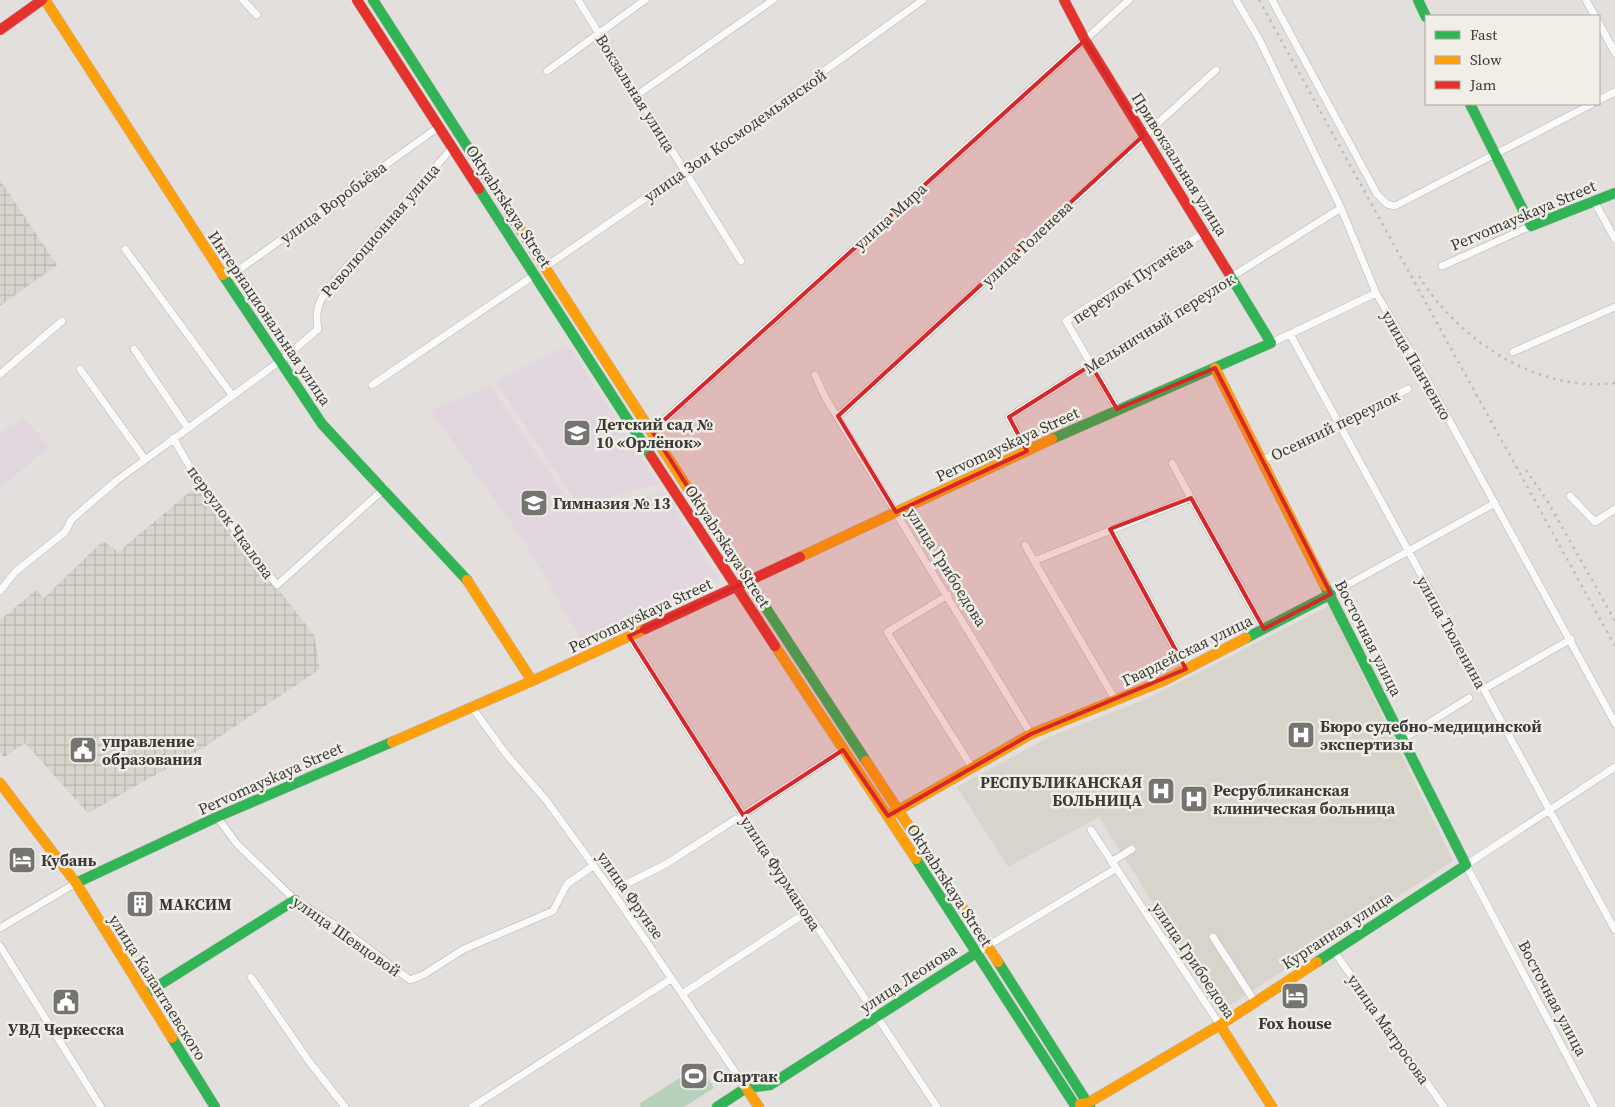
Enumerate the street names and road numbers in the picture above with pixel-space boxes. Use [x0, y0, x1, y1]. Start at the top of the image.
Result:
street label: Вокзальная улица [591, 30, 682, 157]
street label: улица Зои Космодемьянской [639, 63, 831, 207]
street label: Привокзальная улица [1127, 88, 1234, 241]
street label: Oktyabrskaya Street [461, 141, 557, 272]
street label: улица Воробьёва [275, 155, 391, 248]
street label: Революционная улица [316, 158, 445, 302]
street label: Pervomayskaya Street [1447, 174, 1600, 256]
street label: улица Мира [849, 177, 932, 255]
street label: улица Голенева [977, 195, 1078, 291]
street label: Интернациональная улица [203, 226, 337, 411]
street label: переулок Пугачёва [1067, 231, 1197, 329]
street label: Мельничный переулок [1079, 267, 1239, 378]
street label: улица Панченко [1377, 306, 1457, 424]
street label: Осенний переулок [1267, 384, 1403, 466]
street label: Pervomayskaya Street [932, 401, 1083, 487]
street label: переулок Чкалова [182, 461, 280, 584]
street label: Oktyabrskaya Street [680, 481, 776, 612]
street label: улица Грибоедова [902, 503, 993, 631]
street label: Pervomayskaya Street [565, 572, 716, 658]
street label: улица Тюленина [1412, 572, 1493, 693]
street label: Восточная улица [1330, 576, 1408, 701]
street label: Гвардейская улица [1118, 608, 1257, 691]
street label: Pervomayskaya Street [194, 736, 346, 820]
street label: улица Фурманова [736, 811, 827, 935]
street label: Oktyabrskaya Street [902, 820, 998, 951]
street label: улица Фрунзе [592, 847, 670, 943]
street label: Курганная улица [1277, 885, 1397, 974]
street label: улица Шевцовой [288, 890, 406, 982]
street label: улица Грибоедова [1147, 897, 1242, 1023]
street label: улица Калантаевского [104, 910, 212, 1065]
street label: Восточная улица [1513, 936, 1593, 1060]
street label: улица Леонова [855, 938, 962, 1018]
street label: улица Матросова [1343, 969, 1436, 1089]

